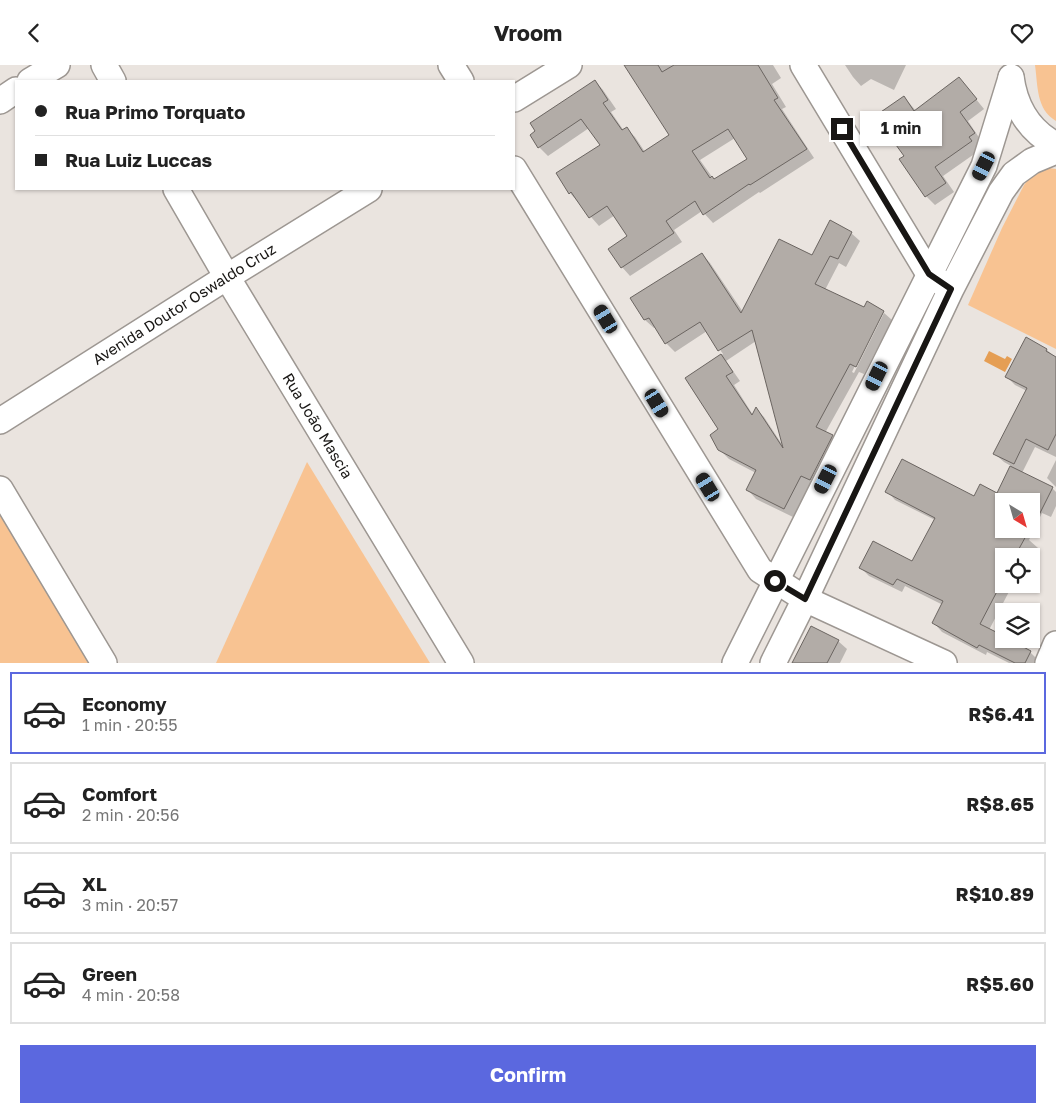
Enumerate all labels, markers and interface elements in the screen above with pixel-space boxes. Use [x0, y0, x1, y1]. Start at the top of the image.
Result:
icon: back [20, 19, 48, 47]
text: Vroom [494, 19, 562, 46]
icon: heart [1008, 19, 1036, 47]
text: Rua Primo Torquato [65, 100, 245, 123]
callout: 1 min [860, 111, 942, 147]
route end [831, 118, 853, 140]
text: 1 min [881, 118, 921, 138]
text: Rua Luiz Luccas [65, 148, 212, 171]
car [970, 149, 997, 183]
street label: Avenida Doutor Oswaldo Cruz [89, 239, 279, 368]
car [591, 302, 620, 336]
car [863, 359, 890, 393]
street label: Rua João Mascia [279, 370, 357, 481]
car [642, 386, 671, 420]
car [812, 462, 839, 496]
car [693, 470, 722, 504]
north arrow [995, 493, 1040, 537]
map controls [995, 493, 1040, 648]
button: locate [995, 548, 1040, 593]
route start [764, 570, 786, 592]
button: layers [995, 603, 1040, 648]
icon: car [22, 691, 67, 736]
text: Economy [82, 692, 167, 715]
text: R$6.41 [968, 702, 1034, 725]
text: 1 min · 20:55 [82, 715, 177, 735]
icon: car [22, 781, 67, 826]
text: Comfort [82, 782, 157, 805]
text: R$8.65 [966, 792, 1034, 815]
text: 2 min · 20:56 [82, 805, 179, 825]
icon: car [22, 871, 67, 916]
text: XL [82, 872, 107, 895]
text: R$10.89 [956, 882, 1034, 905]
text: 3 min · 20:57 [82, 895, 178, 915]
icon: car [22, 961, 67, 1006]
text: Green [82, 962, 137, 985]
text: R$5.60 [966, 972, 1034, 995]
text: 4 min · 20:58 [82, 985, 180, 1005]
button: Confirm [20, 1045, 1036, 1103]

